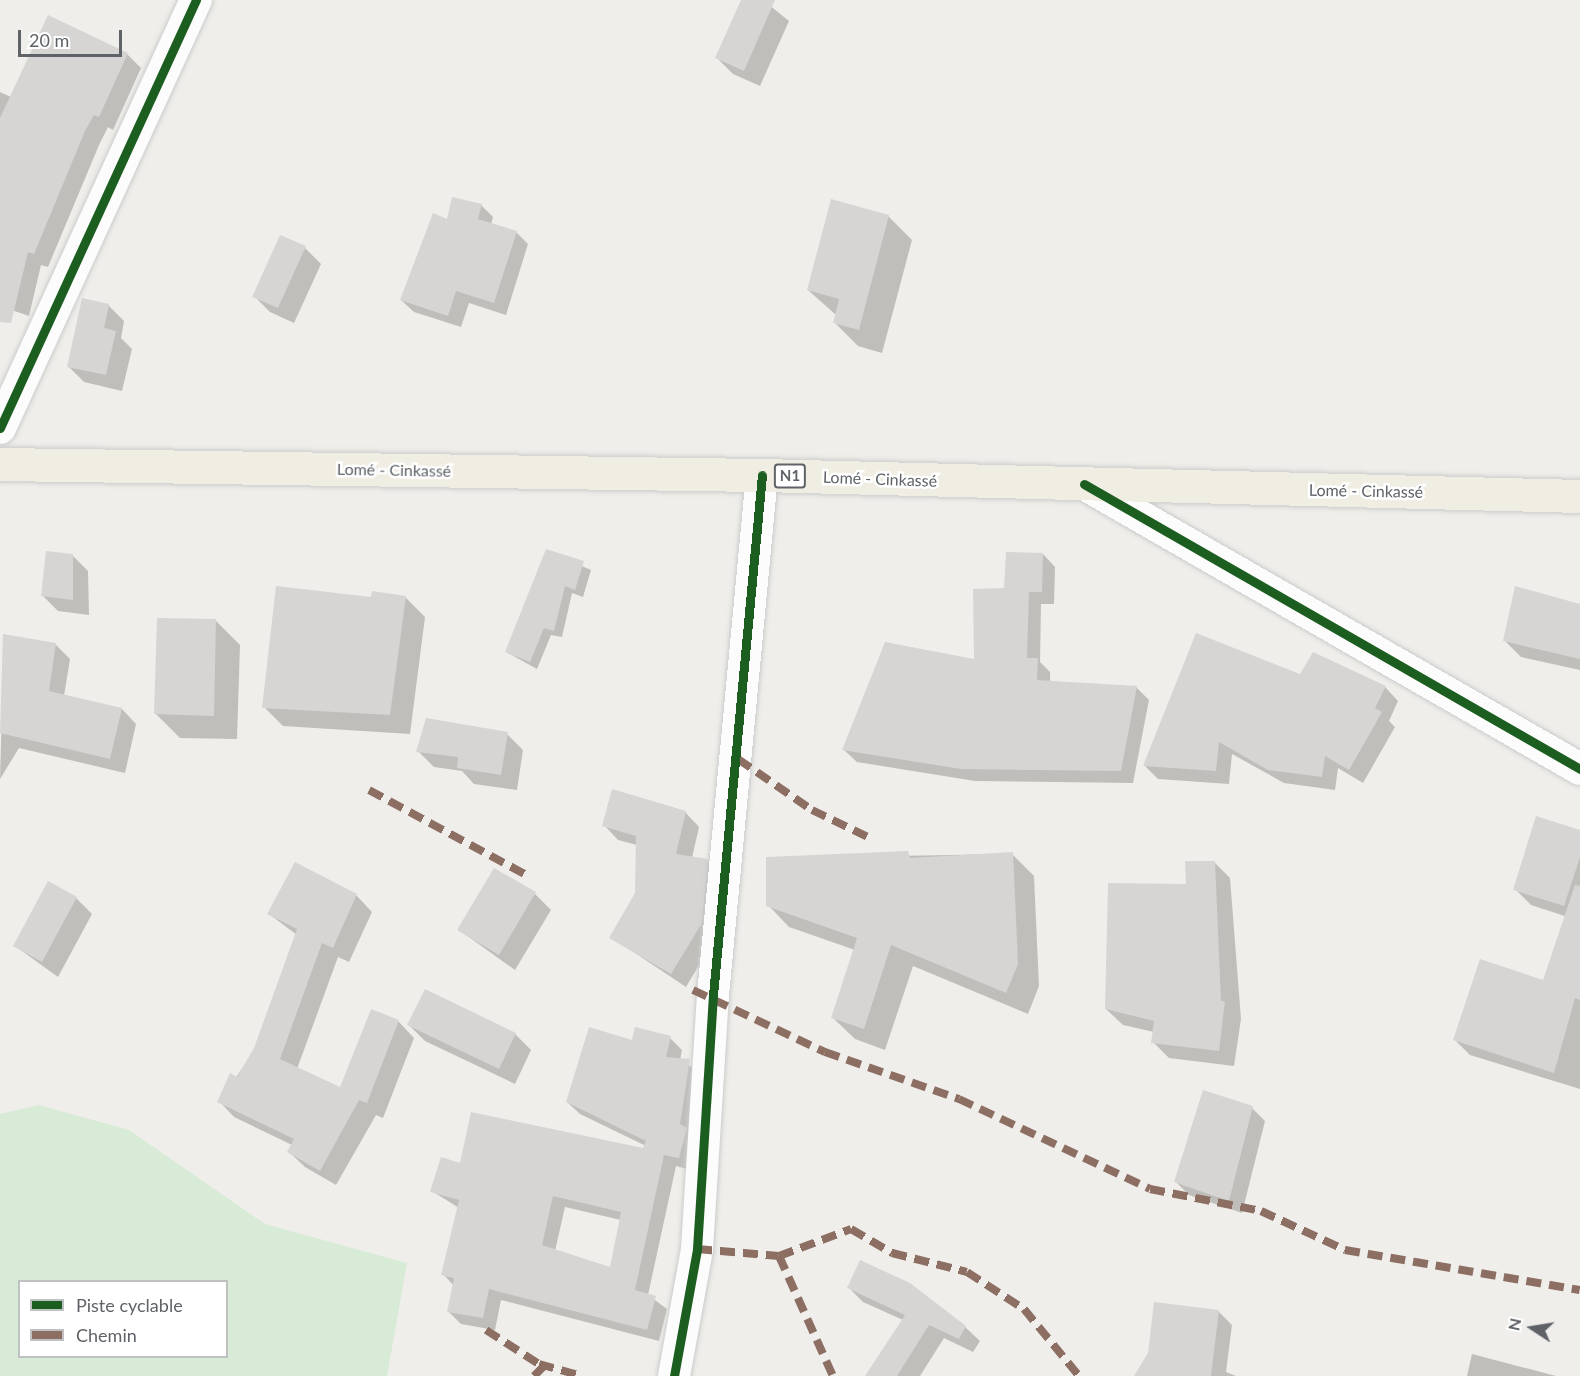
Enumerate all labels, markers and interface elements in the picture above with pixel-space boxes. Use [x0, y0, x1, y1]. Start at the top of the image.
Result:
scale bar [21, 18, 124, 56]
text: 20 m [29, 29, 69, 51]
street label: Lomé - Cinkassé [337, 459, 451, 481]
road number: N1 [774, 464, 806, 488]
street label: Lomé - Cinkassé [823, 467, 937, 491]
street label: Lomé - Cinkassé [1309, 480, 1423, 502]
legend [18, 1280, 228, 1358]
text: Piste cyclable [76, 1294, 183, 1316]
north arrow [1502, 1298, 1562, 1358]
text: N [1503, 1316, 1524, 1332]
text: Chemin [76, 1324, 137, 1346]

